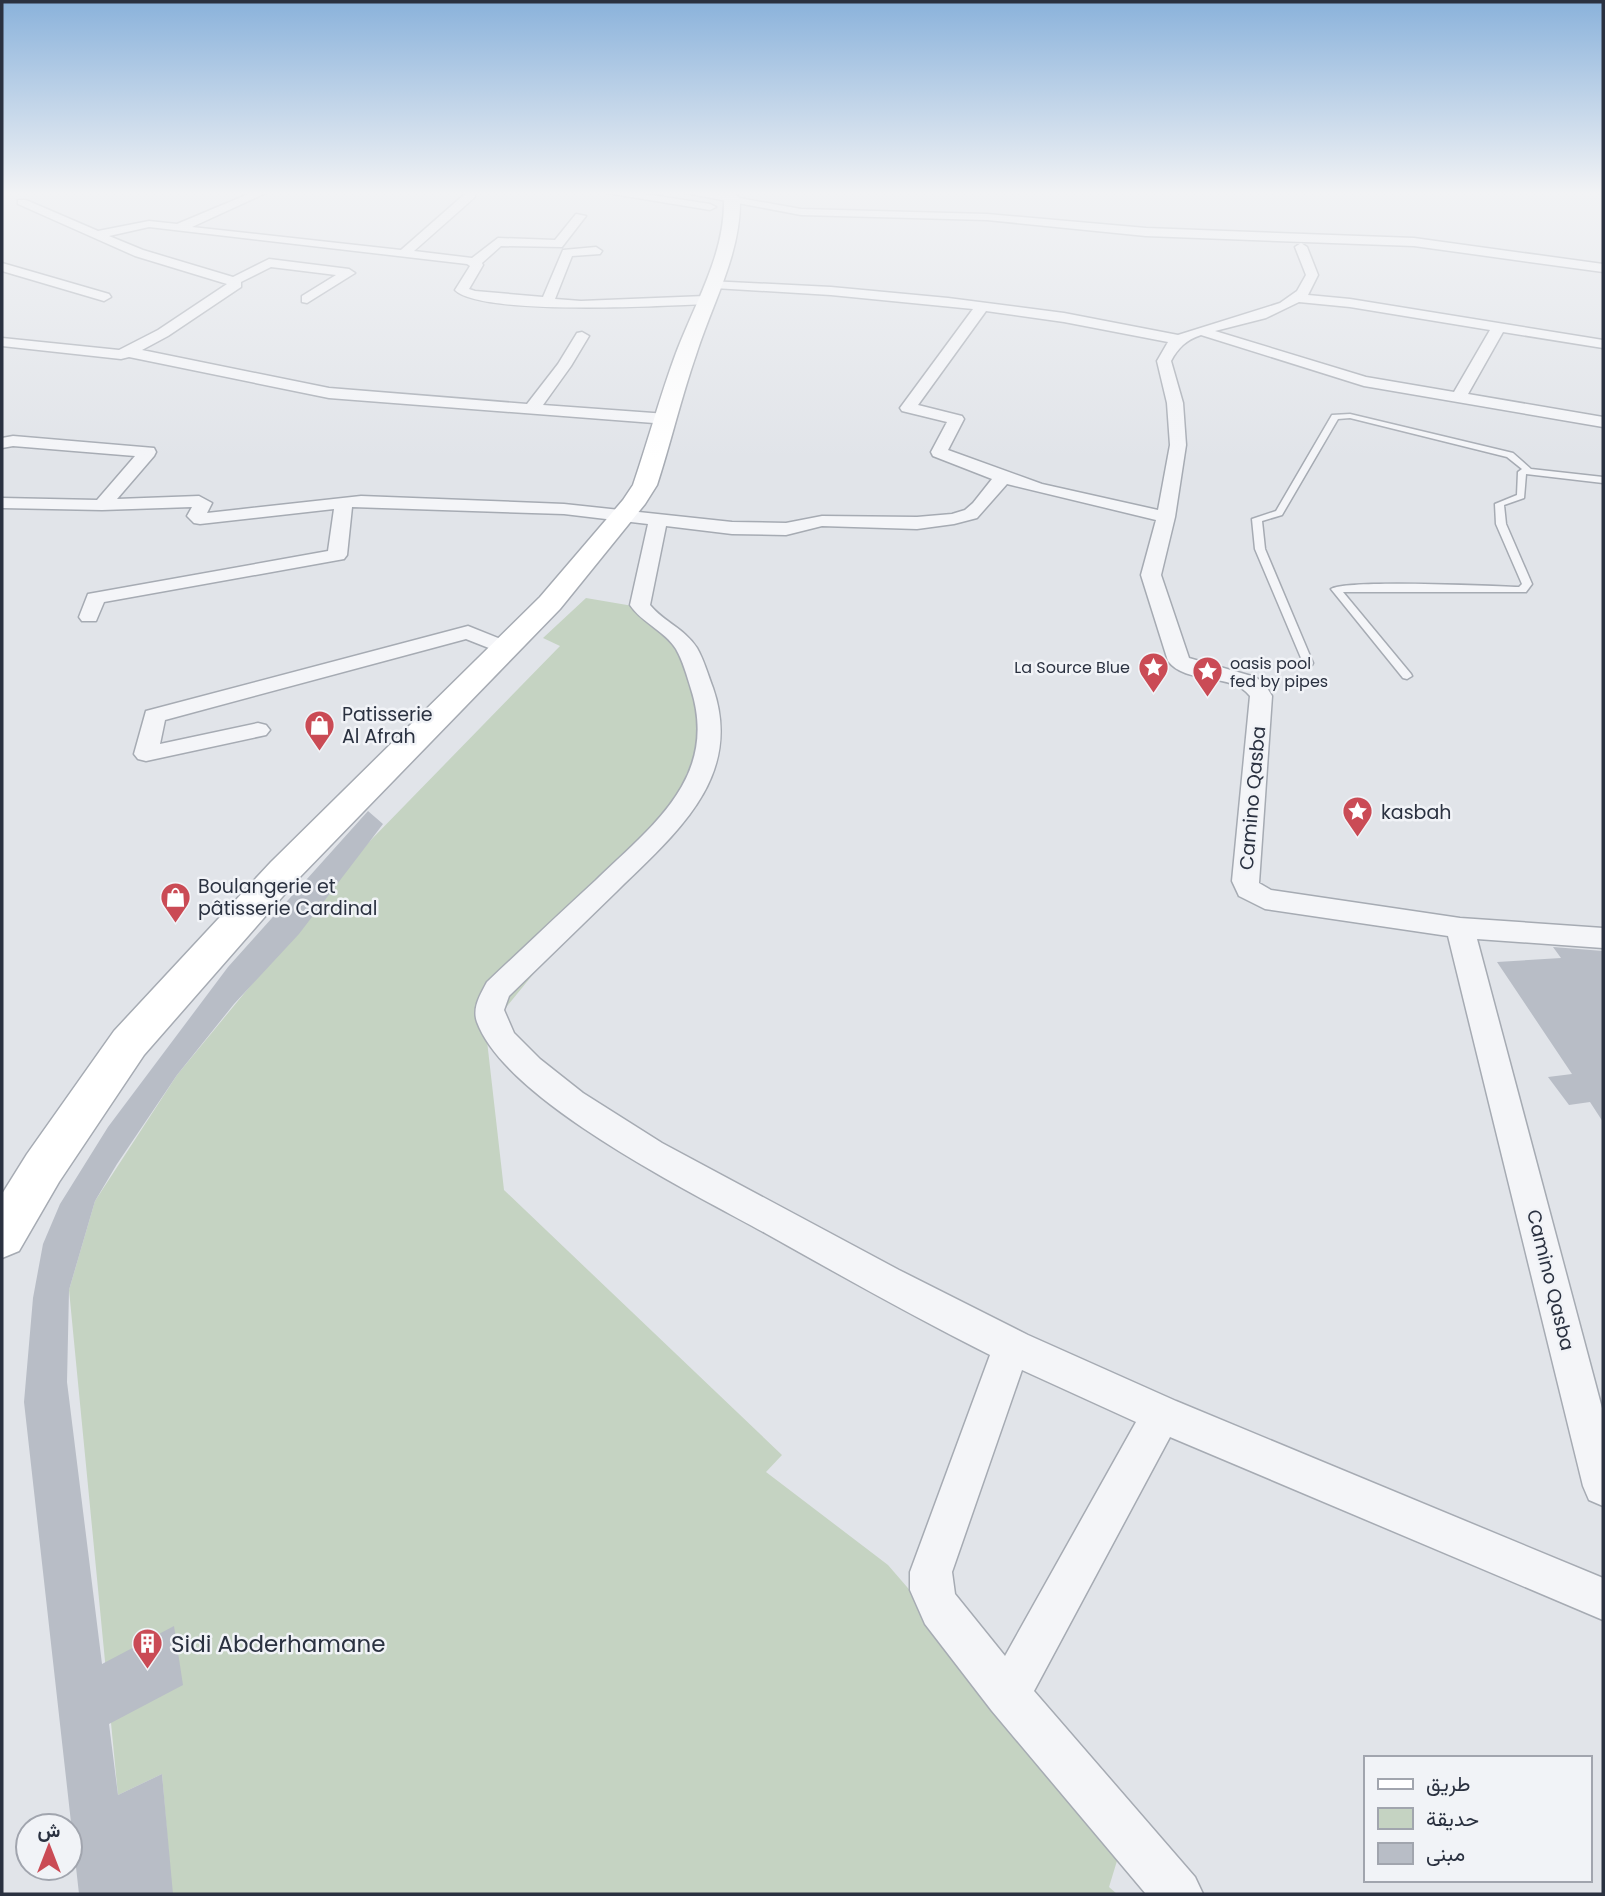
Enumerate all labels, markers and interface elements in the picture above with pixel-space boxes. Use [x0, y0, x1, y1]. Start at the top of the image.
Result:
place icon: La Source Blue [1136, 650, 1170, 694]
place label: oasis pool fed by pipes [1230, 652, 1328, 693]
place icon: oasis pool fed by pipes [1190, 655, 1224, 699]
place label: La Source Blue [1014, 656, 1130, 679]
place label: Patisserie Al Afrah [342, 701, 433, 750]
shop icon: Patisserie Al Afrah [302, 708, 336, 752]
street label: Camino Qasba [1233, 725, 1272, 871]
place icon: kasbah [1341, 795, 1375, 839]
place label: kasbah [1381, 799, 1451, 826]
place label: Boulangerie et pâtisserie Cardinal [198, 873, 377, 922]
shop icon: Boulangerie et pâtisserie Cardinal [158, 880, 192, 924]
street label: Camino Qasba [1520, 1207, 1581, 1354]
building icon: Sidi Abderhamane [131, 1627, 165, 1671]
place label: Sidi Abderhamane [171, 1628, 385, 1660]
legend [1364, 1756, 1591, 1882]
text: طريق [1426, 1769, 1471, 1798]
text: حديقة [1426, 1804, 1479, 1833]
north arrow [14, 1812, 84, 1882]
text: ش [38, 1817, 61, 1844]
text: مبنى [1426, 1839, 1465, 1868]

